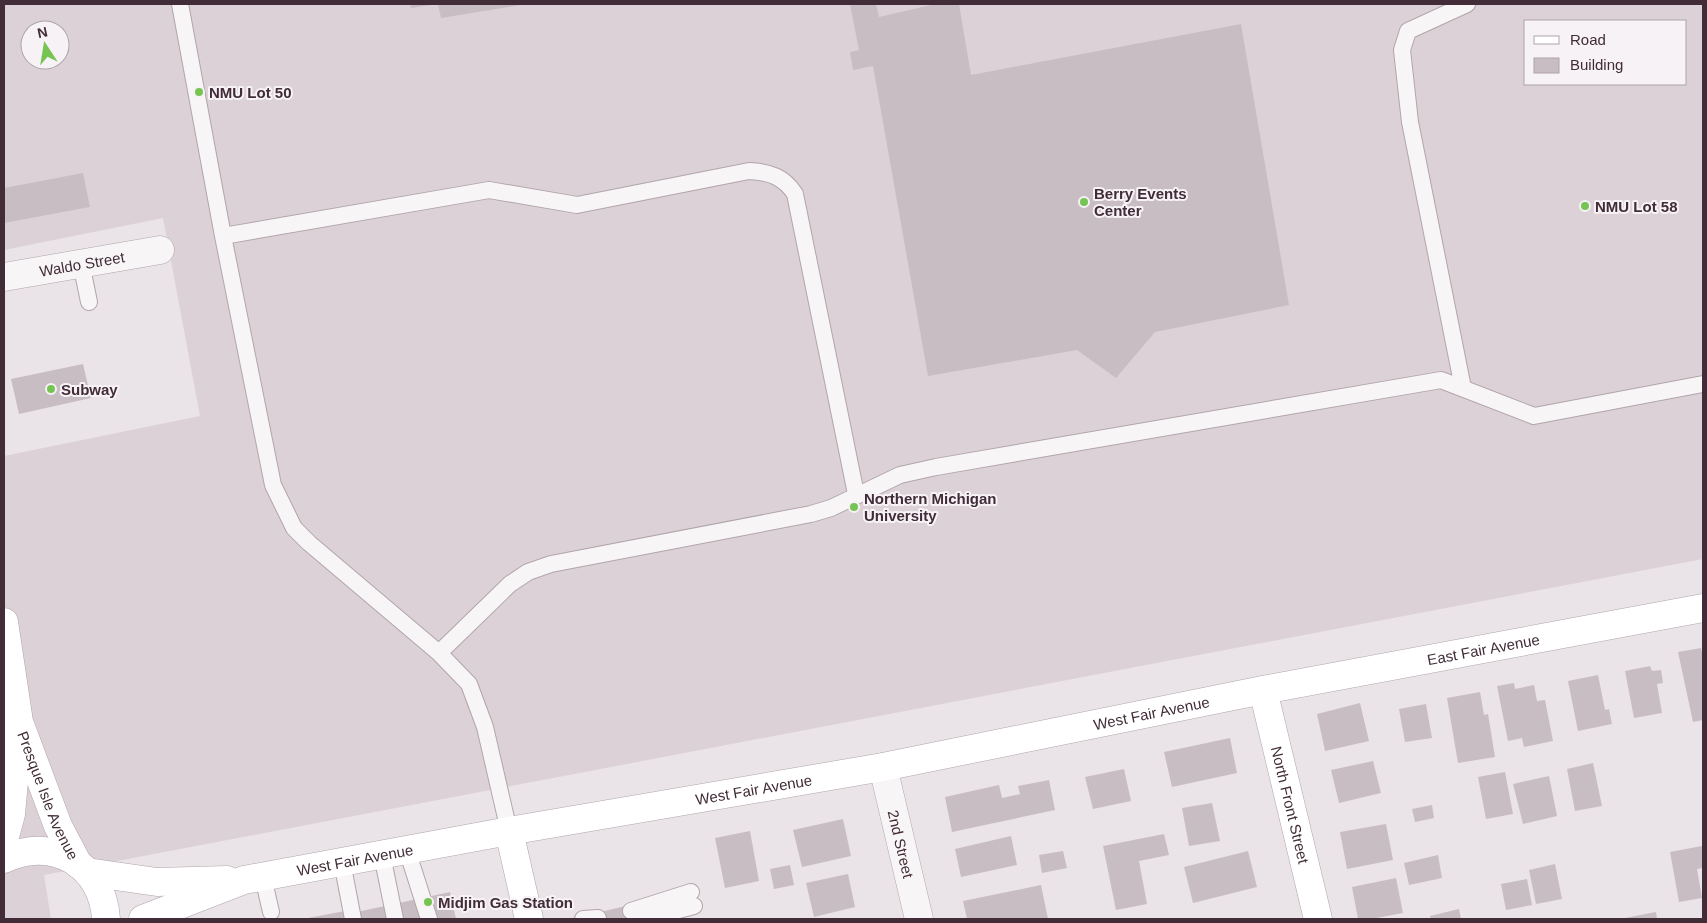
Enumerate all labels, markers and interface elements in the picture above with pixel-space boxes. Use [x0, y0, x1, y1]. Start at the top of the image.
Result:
north arrow [20, 20, 70, 70]
legend [1524, 20, 1687, 85]
text: N [36, 23, 49, 41]
text: Road [1570, 31, 1606, 48]
text: Building [1570, 56, 1623, 73]
place label: NMU Lot 50 [209, 84, 292, 101]
marker: NMU Lot 50 [193, 86, 205, 98]
place label: Berry Events Center [1094, 185, 1187, 219]
marker: Berry Events Center [1078, 196, 1090, 208]
place label: NMU Lot 58 [1595, 198, 1678, 215]
marker: NMU Lot 58 [1579, 200, 1591, 212]
street label: Waldo Street [38, 248, 127, 279]
place label: Subway [61, 381, 118, 398]
marker: Subway [45, 383, 57, 395]
place label: Northern Michigan University [864, 490, 997, 524]
marker: Northern Michigan University [848, 501, 860, 513]
street label: East Fair Avenue [1426, 630, 1541, 668]
street label: West Fair Avenue [1092, 693, 1211, 733]
street label: Presque Isle Avenue [15, 729, 83, 862]
street label: North Front Street [1268, 744, 1313, 866]
street label: West Fair Avenue [694, 771, 813, 807]
street label: 2nd Street [885, 808, 918, 880]
street label: West Fair Avenue [295, 840, 414, 879]
place label: Midjim Gas Station [438, 894, 573, 911]
marker: Midjim Gas Station [422, 896, 434, 908]

